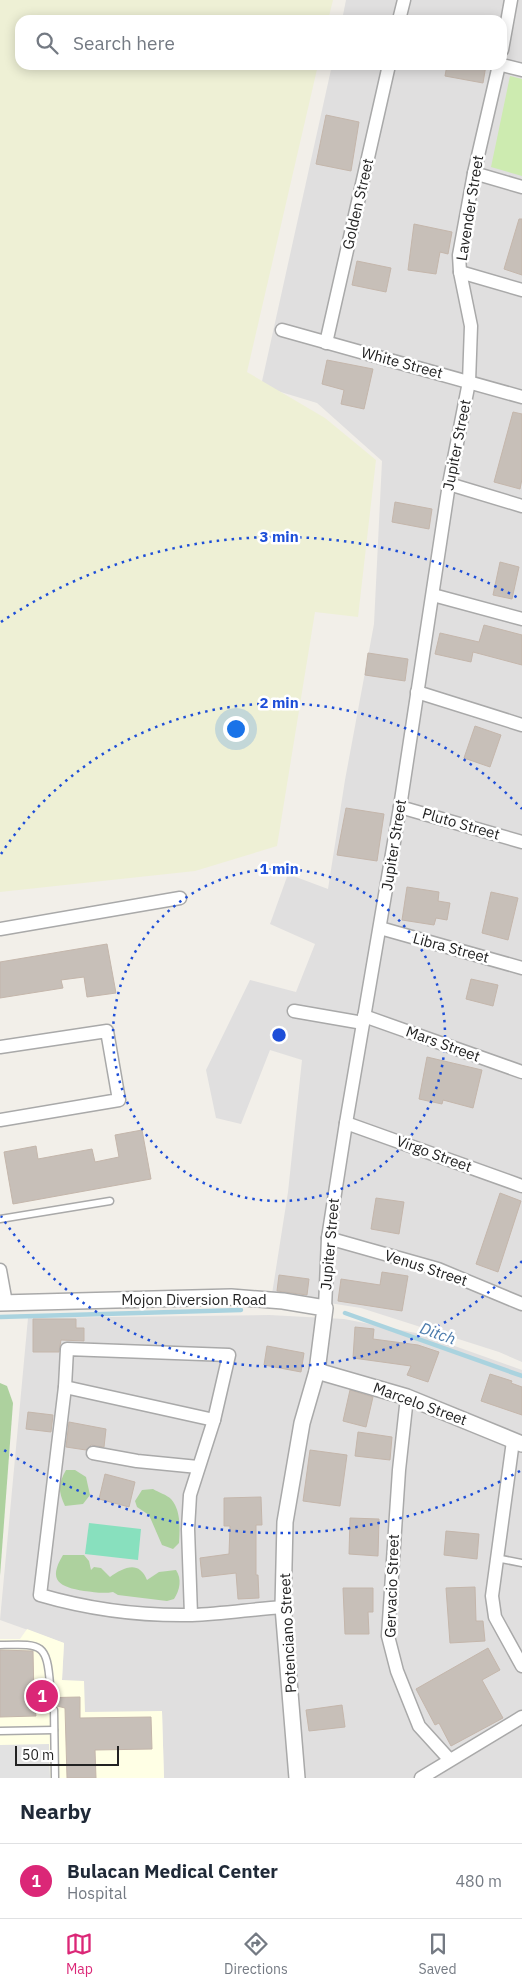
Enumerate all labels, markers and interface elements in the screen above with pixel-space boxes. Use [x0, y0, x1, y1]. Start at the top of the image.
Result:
search box [15, 15, 507, 70]
icon: search [33, 29, 61, 57]
text: Search here [73, 31, 175, 55]
street label: Lavender Street [452, 154, 487, 262]
street label: Golden Street [338, 156, 377, 251]
street label: White Street [359, 343, 445, 383]
street label: Jupiter Street [438, 398, 475, 492]
text: 3 min [259, 527, 299, 546]
text: 2 min [259, 693, 299, 712]
your location [223, 716, 249, 742]
street label: Jupiter Street [377, 798, 410, 892]
street label: Pluto Street [420, 803, 502, 844]
text: 1 min [259, 859, 299, 878]
street label: Libra Street [411, 928, 491, 967]
street label: Mars Street [403, 1021, 483, 1066]
centre of rings [270, 1026, 288, 1044]
street label: Virgo Street [394, 1131, 475, 1176]
street label: Jupiter Street [316, 1197, 343, 1291]
street label: Venus Street [382, 1245, 470, 1290]
street label: Mojon Diversion Road [121, 1290, 267, 1309]
water label: Ditch [417, 1317, 459, 1349]
street label: Marcelo Street [371, 1378, 470, 1429]
street label: Gervacio Street [380, 1534, 403, 1638]
street label: Potenciano Street [275, 1573, 300, 1693]
pin: 1 [26, 1677, 58, 1715]
scale bar [15, 1743, 119, 1766]
text: 50 m [22, 1746, 54, 1764]
text: Nearby [20, 1797, 91, 1825]
text: Bulacan Medical Center [67, 1859, 278, 1883]
text: 1 [31, 1871, 41, 1891]
text: 480 m [455, 1871, 502, 1891]
text: Hospital [67, 1883, 127, 1903]
tab: Map [65, 1930, 93, 1978]
tab: Directions [224, 1930, 288, 1978]
tab: Saved [419, 1930, 457, 1978]

